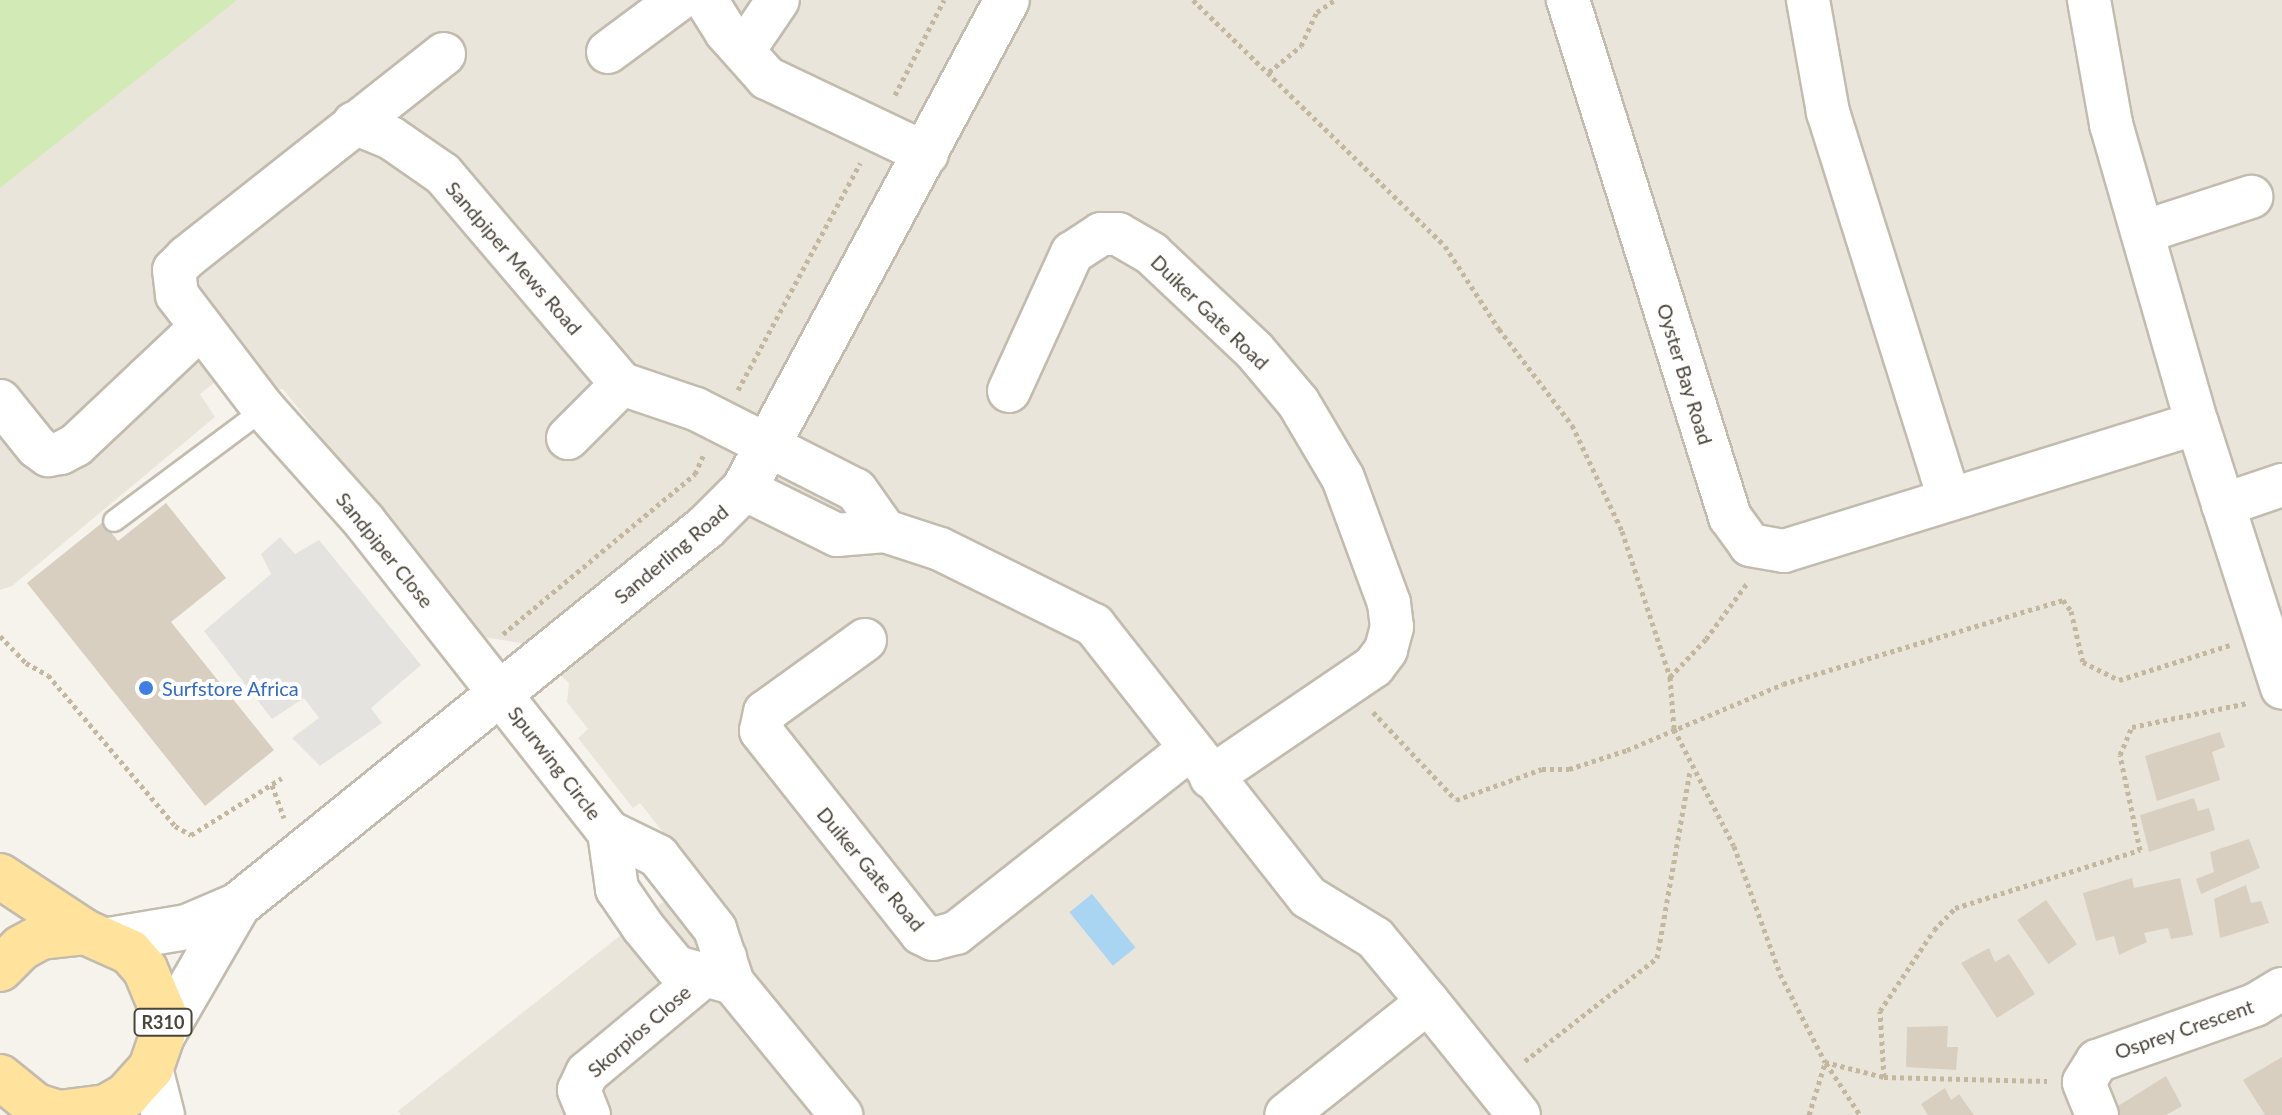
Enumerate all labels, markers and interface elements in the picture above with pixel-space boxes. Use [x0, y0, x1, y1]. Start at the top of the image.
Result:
street label: Sandpiper Mews Road [441, 176, 587, 340]
street label: Duiker Gate Road [1146, 250, 1274, 374]
street label: Oyster Bay Road [1652, 300, 1718, 448]
street label: Sandpiper Close [331, 487, 439, 613]
street label: Sanderling Road [609, 499, 733, 609]
place label: Surfstore Africa [162, 676, 299, 700]
marker: Surfstore Africa [137, 679, 155, 697]
street label: Spurwing Circle [503, 702, 607, 824]
street label: Duiker Gate Road [812, 802, 930, 936]
street label: Skorpios Close [583, 980, 695, 1082]
street label: Osprey Crescent [2111, 994, 2257, 1064]
road number: R310 [133, 1008, 193, 1036]

